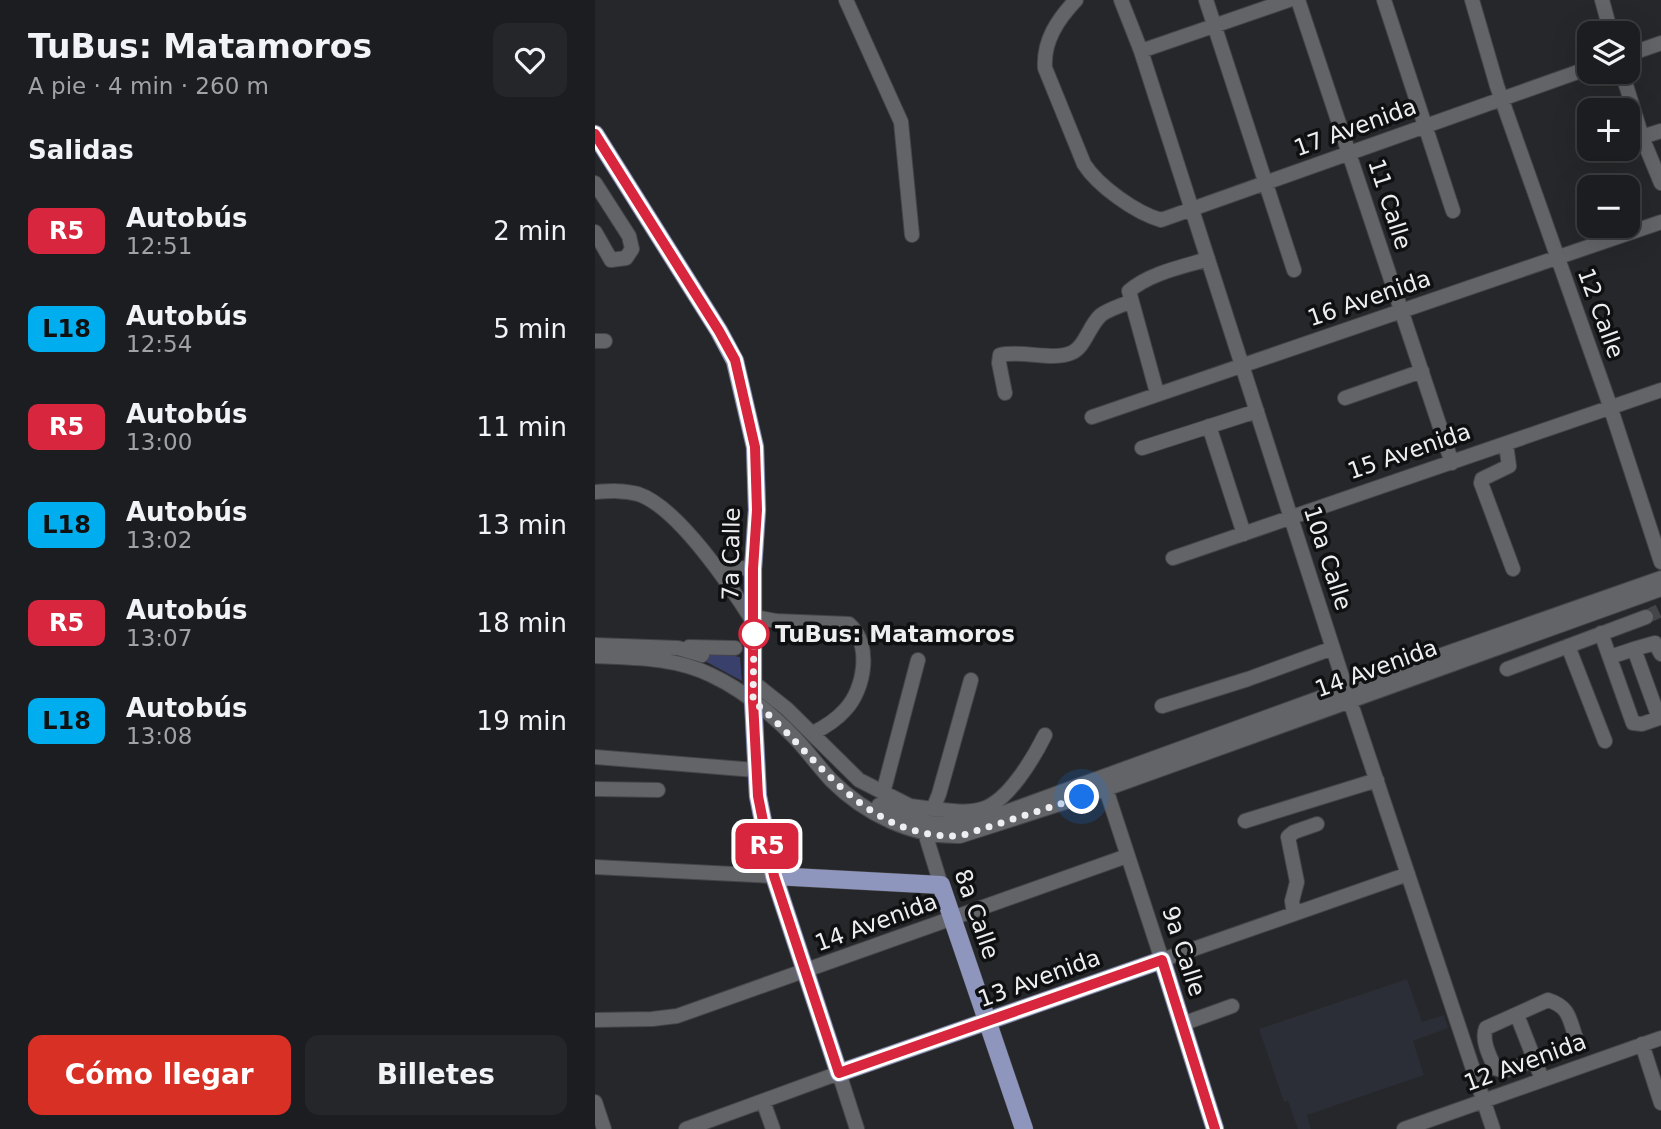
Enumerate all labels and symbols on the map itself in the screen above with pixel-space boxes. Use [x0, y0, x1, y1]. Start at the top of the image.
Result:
street label: 17 Avenida [1290, 93, 1420, 161]
street label: 11 Calle [1363, 155, 1417, 253]
street label: 16 Avenida [1304, 265, 1434, 331]
street label: 12 Calle [1573, 265, 1629, 361]
street label: 15 Avenida [1344, 418, 1474, 484]
street label: 10a Calle [1299, 503, 1357, 613]
street label: 7a Calle [717, 507, 745, 601]
marker: TuBus: Matamoros [739, 619, 769, 649]
place label: TuBus: Matamoros [775, 621, 1015, 647]
street label: 14 Avenida [1311, 634, 1441, 702]
your location [1064, 779, 1099, 814]
line badge: R5 [735, 823, 799, 869]
street label: 8a Calle [950, 866, 1004, 962]
street label: 14 Avenida [811, 888, 941, 956]
street label: 9a Calle [1157, 903, 1211, 999]
street label: 13 Avenida [974, 944, 1104, 1012]
street label: 12 Avenida [1460, 1028, 1590, 1096]

